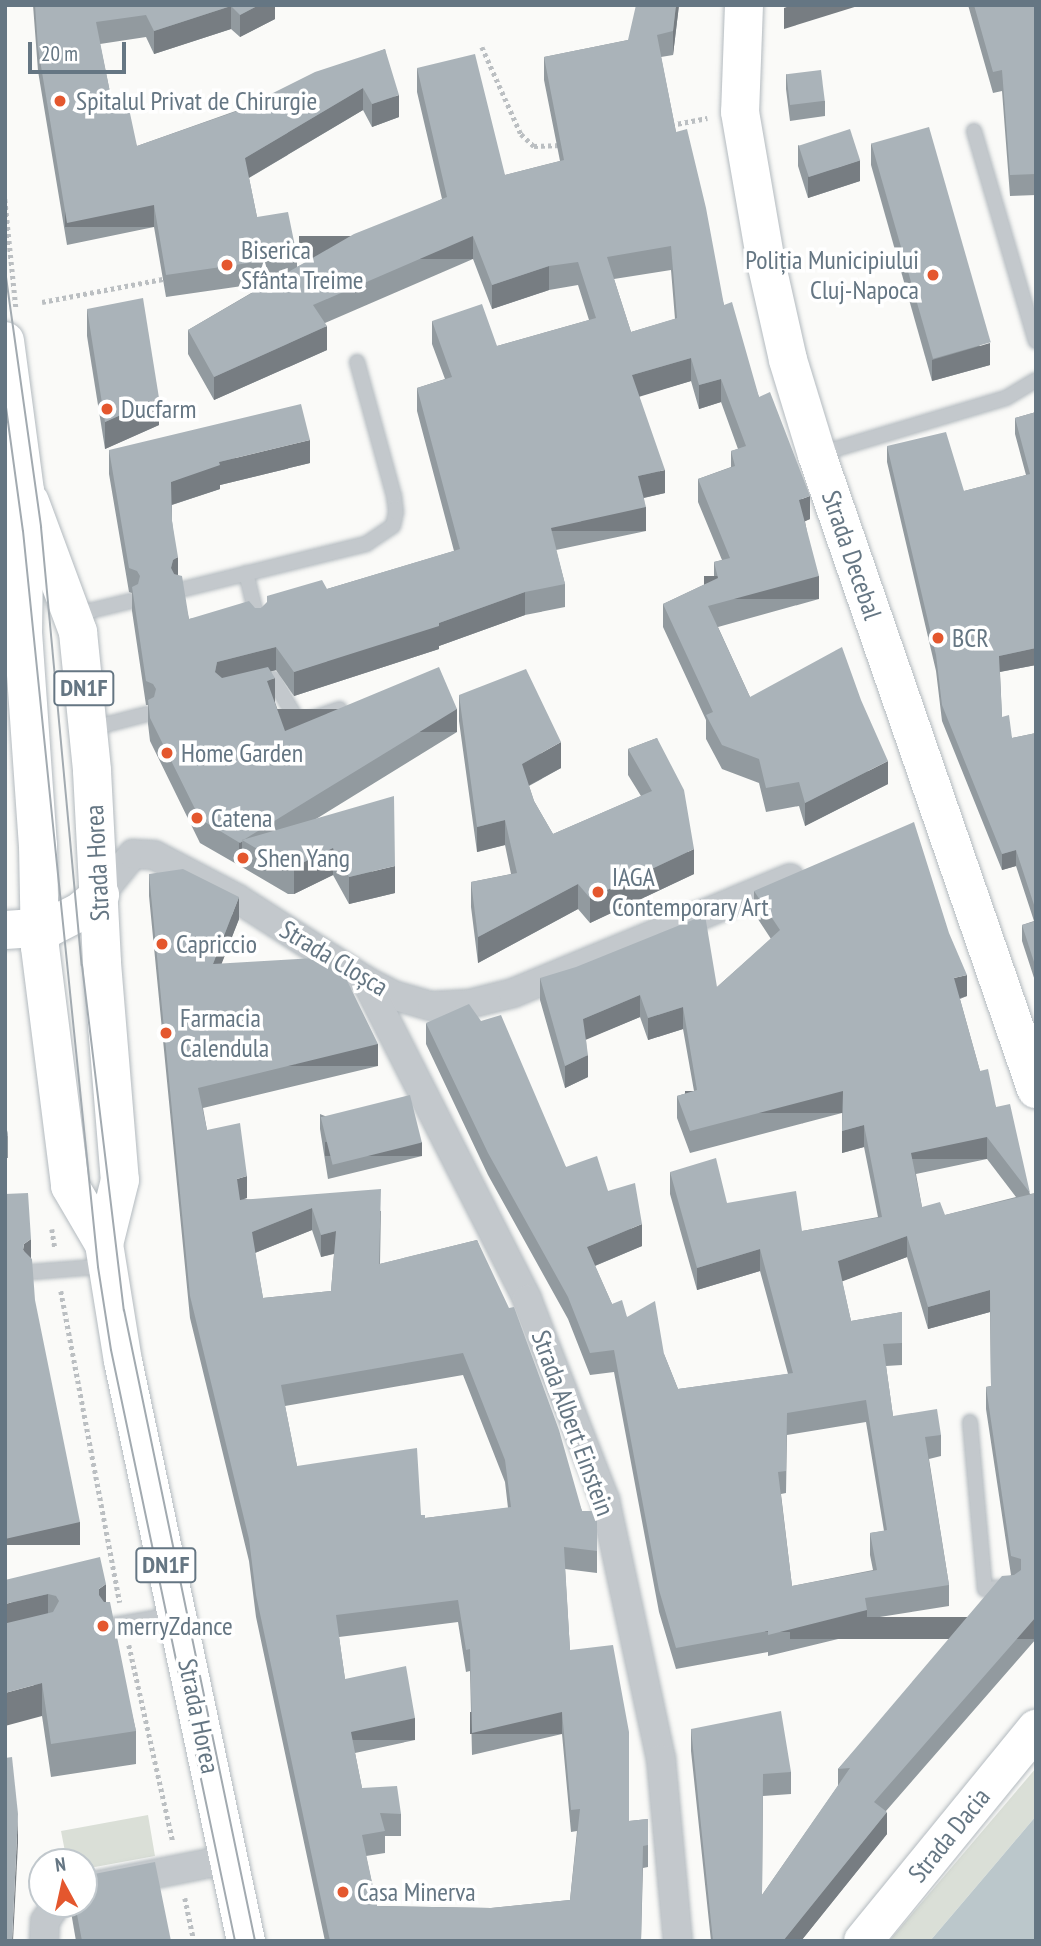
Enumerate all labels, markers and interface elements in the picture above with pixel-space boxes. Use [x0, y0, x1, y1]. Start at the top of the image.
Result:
scale bar [32, 28, 130, 72]
text: 20 m [41, 40, 78, 67]
place label: Spitalul Privat de Chirurgie [76, 85, 317, 117]
marker: Spitalul Privat de Chirurgie [50, 91, 70, 111]
place label: Biserica Sfânta Treime [241, 234, 364, 296]
place label: Poliția Municipiului Cluj-Napoca [745, 244, 919, 306]
marker: Biserica Sfânta Treime [219, 257, 235, 273]
marker: Poliția Municipiului Cluj-Napoca [925, 267, 941, 283]
place label: Ducfarm [121, 393, 196, 425]
marker: Ducfarm [99, 401, 115, 417]
street label: Strada Decebal [815, 486, 889, 624]
place label: BCR [952, 622, 989, 654]
marker: BCR [930, 630, 946, 646]
road number: DN1F [52, 668, 116, 708]
place label: Home Garden [181, 737, 303, 769]
marker: Home Garden [159, 745, 175, 761]
place label: Catena [211, 802, 272, 834]
street label: Strada Horea [78, 804, 116, 922]
marker: Catena [189, 810, 205, 826]
place label: Shen Yang [257, 842, 351, 874]
marker: Shen Yang [235, 850, 251, 866]
place label: IAGA Contemporary Art [612, 861, 770, 922]
marker: IAGA Contemporary Art [590, 884, 606, 900]
street label: Strada Cloșca [274, 914, 394, 1002]
place label: Capriccio [176, 928, 257, 960]
marker: Capriccio [154, 936, 170, 952]
place label: Farmacia Calendula [180, 1002, 269, 1064]
marker: Farmacia Calendula [158, 1025, 174, 1041]
street label: Strada Albert Einstein [525, 1326, 621, 1520]
road number: DN1F [134, 1545, 198, 1586]
place label: merryZdance [117, 1610, 233, 1642]
marker: merryZdance [95, 1618, 111, 1634]
street label: Strada Horea [172, 1656, 226, 1776]
street label: Strada Dacia [902, 1782, 996, 1888]
north arrow [28, 1848, 98, 1918]
text: N [54, 1852, 67, 1877]
place label: Casa Minerva [357, 1876, 476, 1908]
marker: Casa Minerva [335, 1884, 351, 1900]

